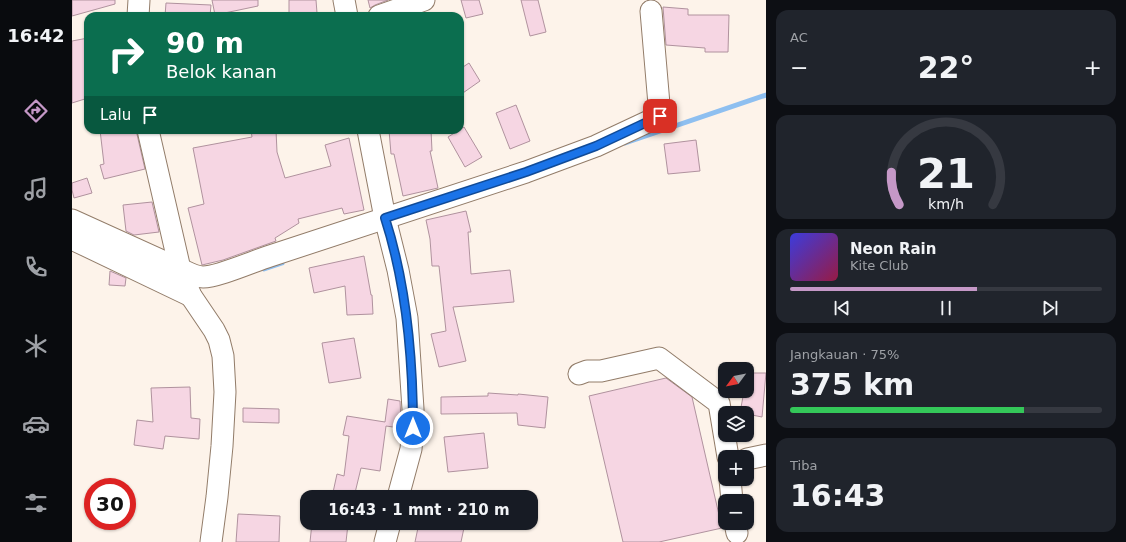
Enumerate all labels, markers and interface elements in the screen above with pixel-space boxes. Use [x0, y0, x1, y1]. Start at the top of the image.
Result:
text: 16:42 [7, 25, 65, 46]
text: 90 m [166, 27, 244, 60]
icon: right [100, 28, 152, 80]
text: AC [790, 30, 808, 45]
text: 22° [918, 50, 974, 85]
text: − [790, 55, 808, 80]
text: + [1084, 55, 1102, 80]
text: Belok kanan [166, 61, 277, 82]
icon: directions [22, 97, 50, 125]
pin [643, 99, 677, 133]
icon: arrive [139, 104, 161, 126]
icon: arrive [649, 105, 671, 127]
text: Lalu [100, 106, 131, 124]
text: 21 [917, 148, 975, 197]
icon: music [22, 175, 50, 203]
text: km/h [928, 195, 964, 211]
text: Neon Rain [850, 240, 936, 258]
icon: phone [22, 253, 50, 281]
text: Kite Club [850, 258, 909, 273]
icon: previous [831, 297, 853, 319]
icon: pause [935, 297, 957, 319]
icon: next [1039, 297, 1061, 319]
icon: climate [22, 332, 50, 360]
text: Jangkauan · 75% [790, 347, 899, 362]
north arrow [718, 362, 754, 398]
map controls [718, 362, 754, 530]
text: 375 km [790, 367, 914, 402]
button: layers [718, 406, 754, 442]
position arrow [392, 407, 434, 449]
icon: car [22, 410, 50, 438]
button: + [718, 450, 754, 486]
text: Tiba [790, 458, 817, 473]
speed limit sign: 30 [84, 478, 136, 530]
text: 16:43 [790, 478, 886, 513]
icon: filters [22, 489, 50, 517]
button: − [718, 494, 754, 530]
text: 16:43 · 1 mnt · 210 m [328, 501, 510, 519]

